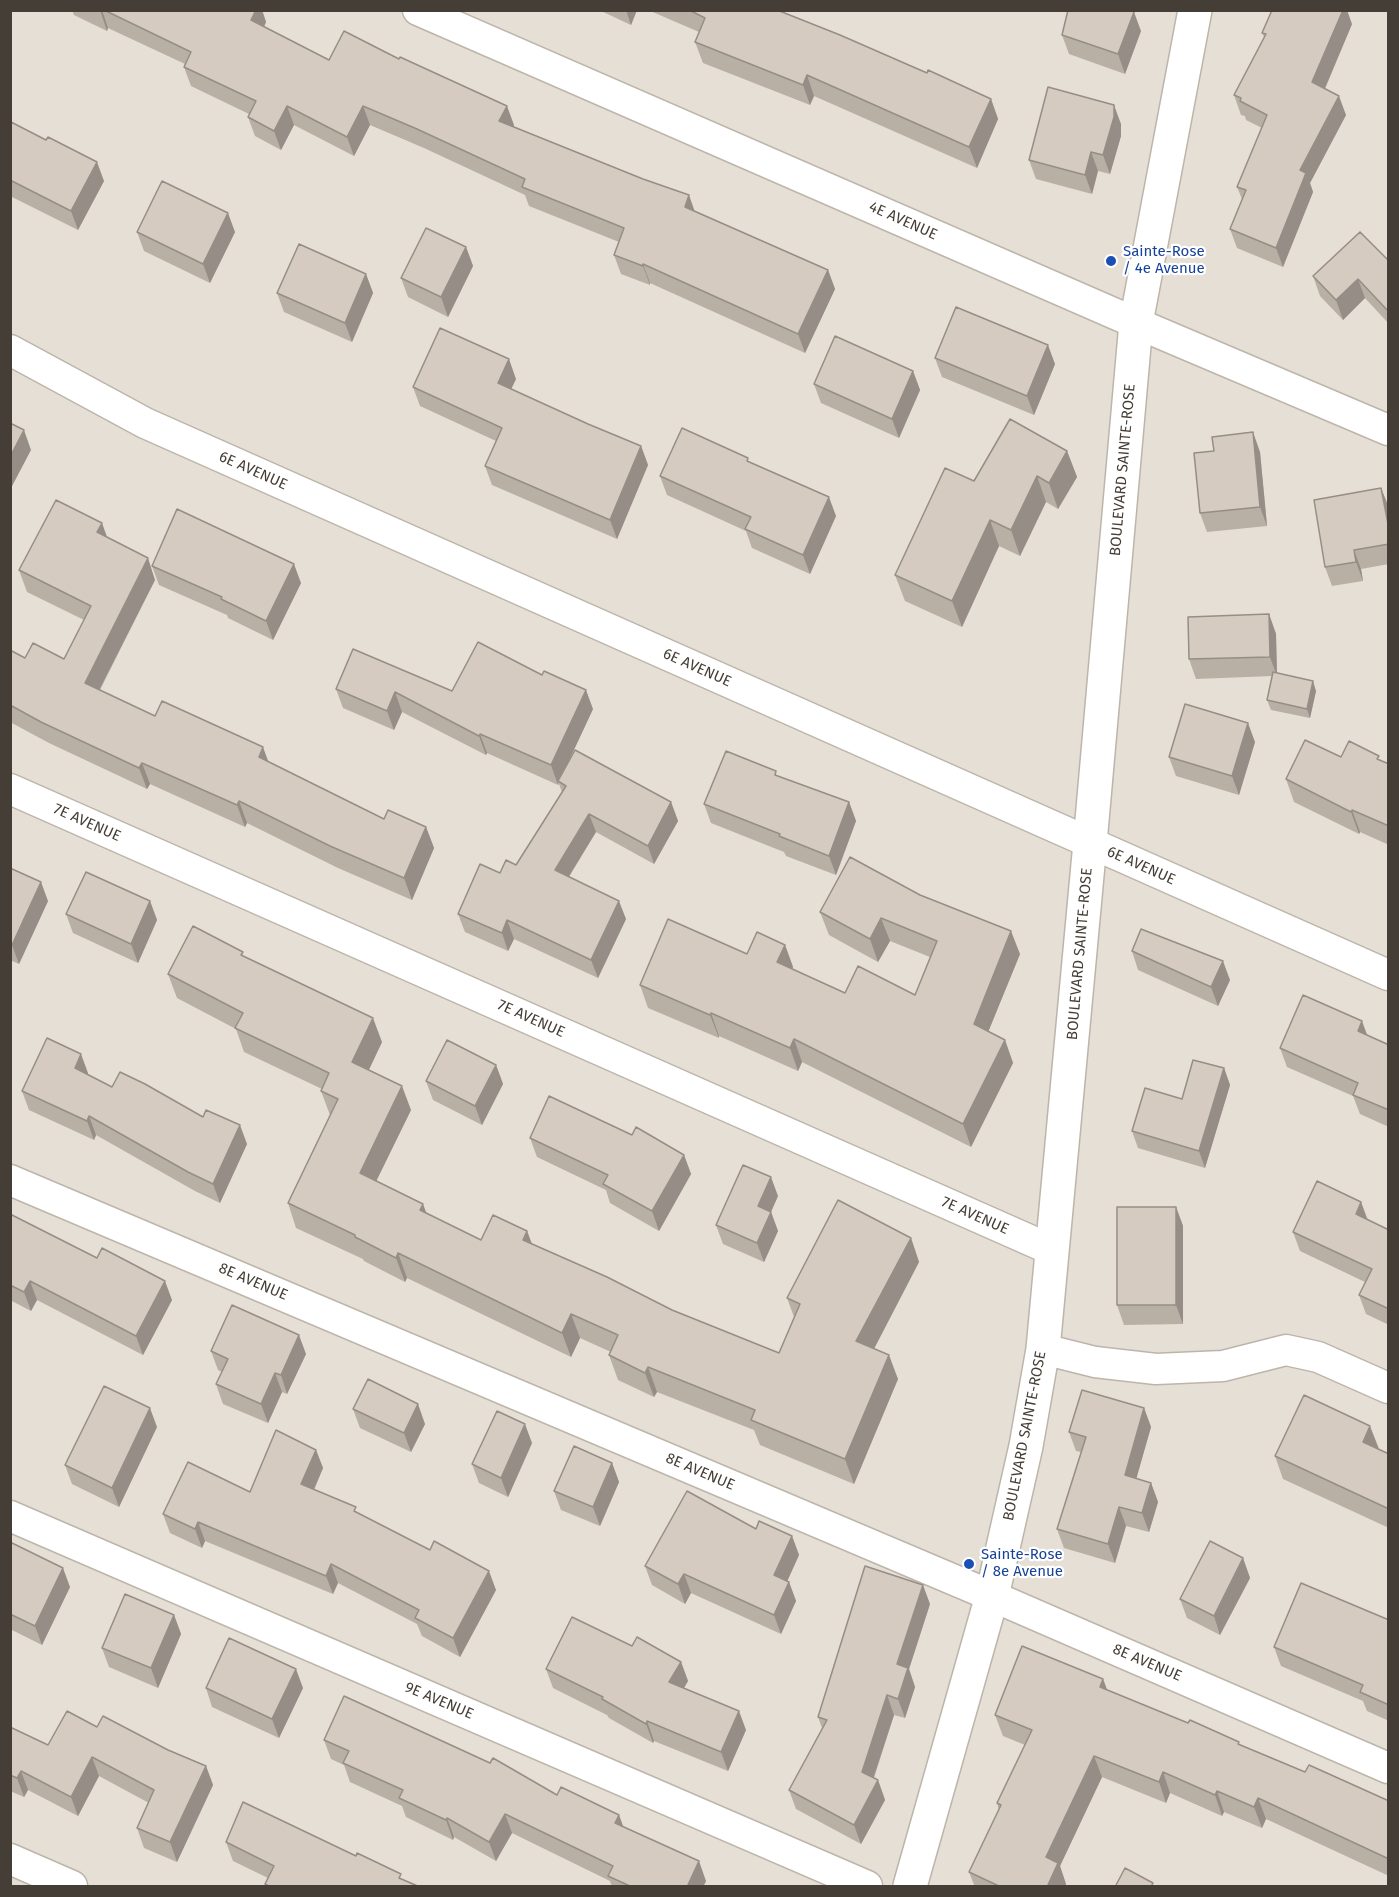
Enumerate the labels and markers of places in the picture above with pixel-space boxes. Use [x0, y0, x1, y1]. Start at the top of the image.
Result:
place label: Sainte-Rose / 4e Avenue [1123, 243, 1205, 278]
marker: Sainte-Rose / 4e Avenue [1104, 254, 1118, 268]
place label: Sainte-Rose / 8e Avenue [981, 1546, 1063, 1581]
marker: Sainte-Rose / 8e Avenue [962, 1557, 976, 1571]

